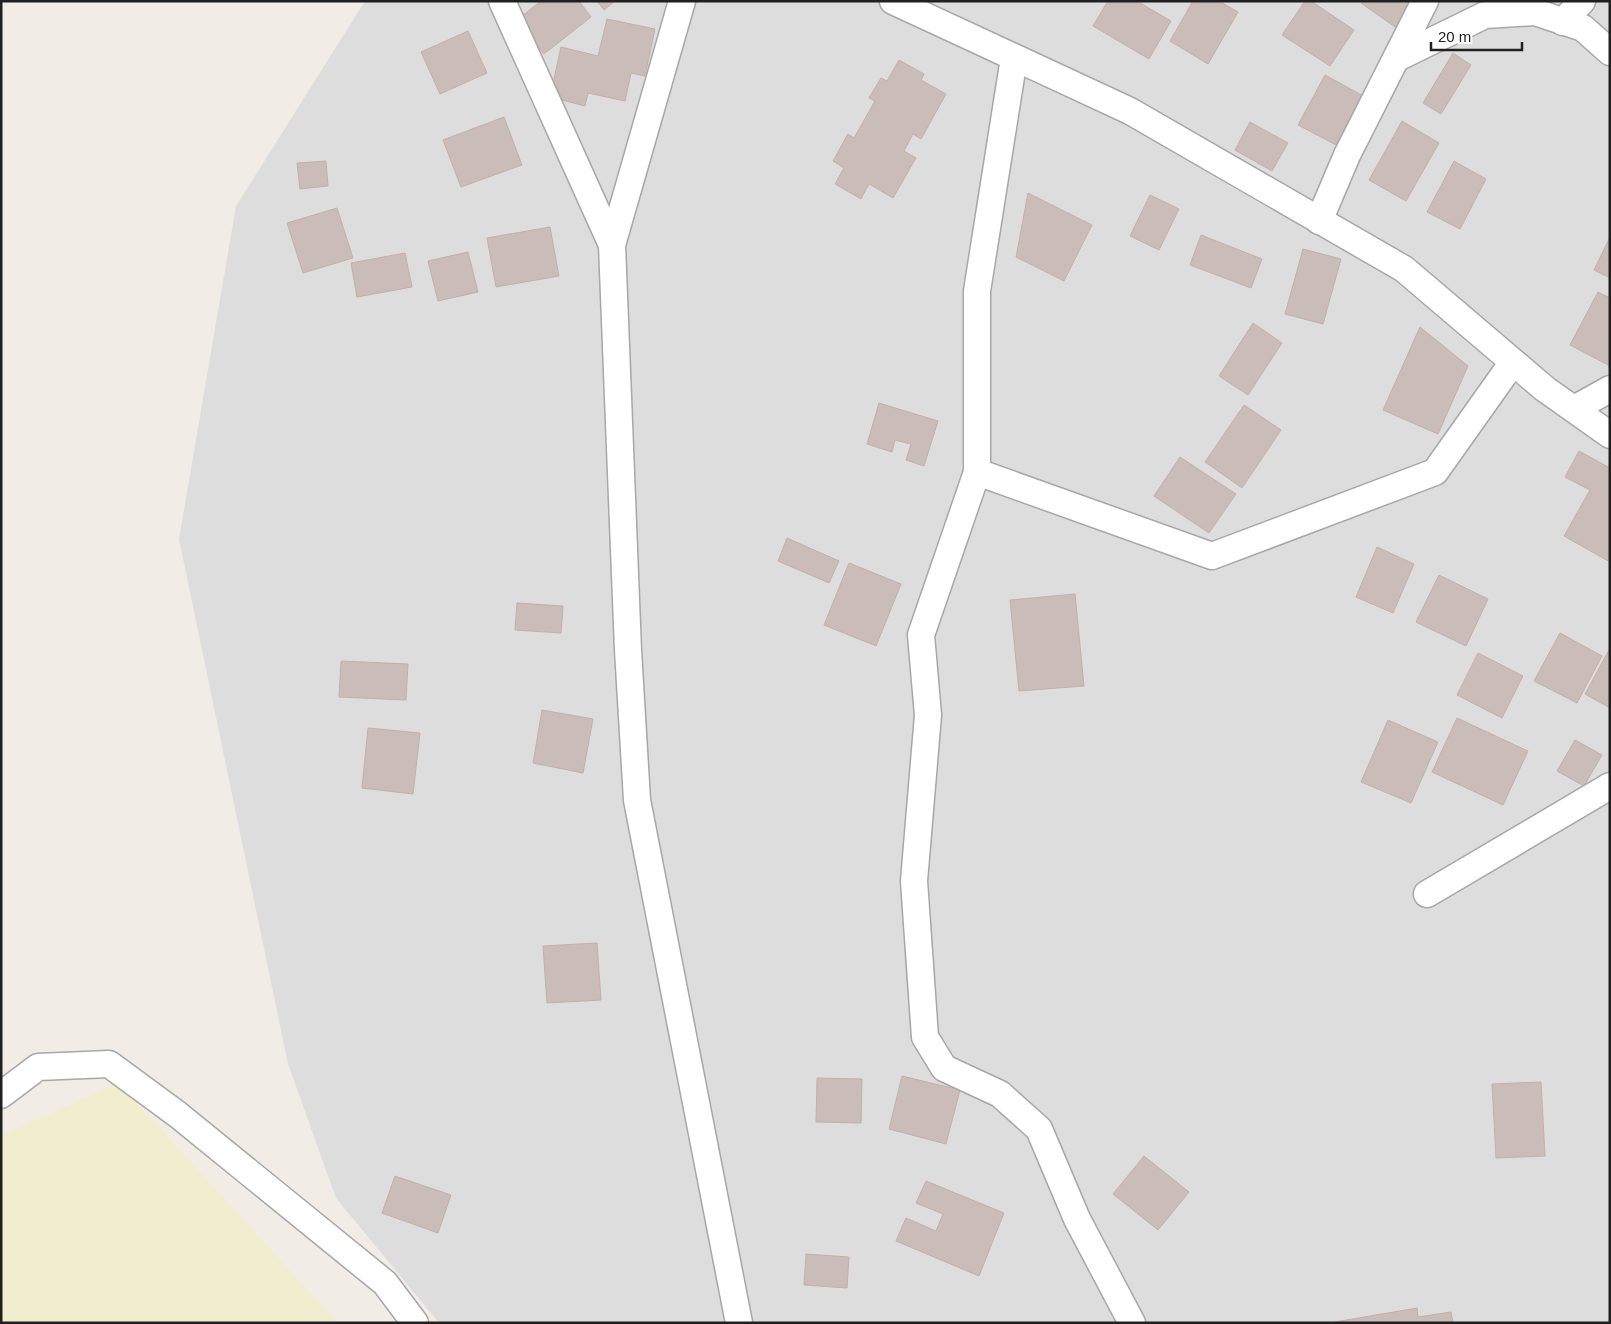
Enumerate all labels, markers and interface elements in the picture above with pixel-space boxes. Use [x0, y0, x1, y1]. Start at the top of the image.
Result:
scale bar [1431, 20, 1522, 52]
text: 20 m [1438, 28, 1471, 45]

